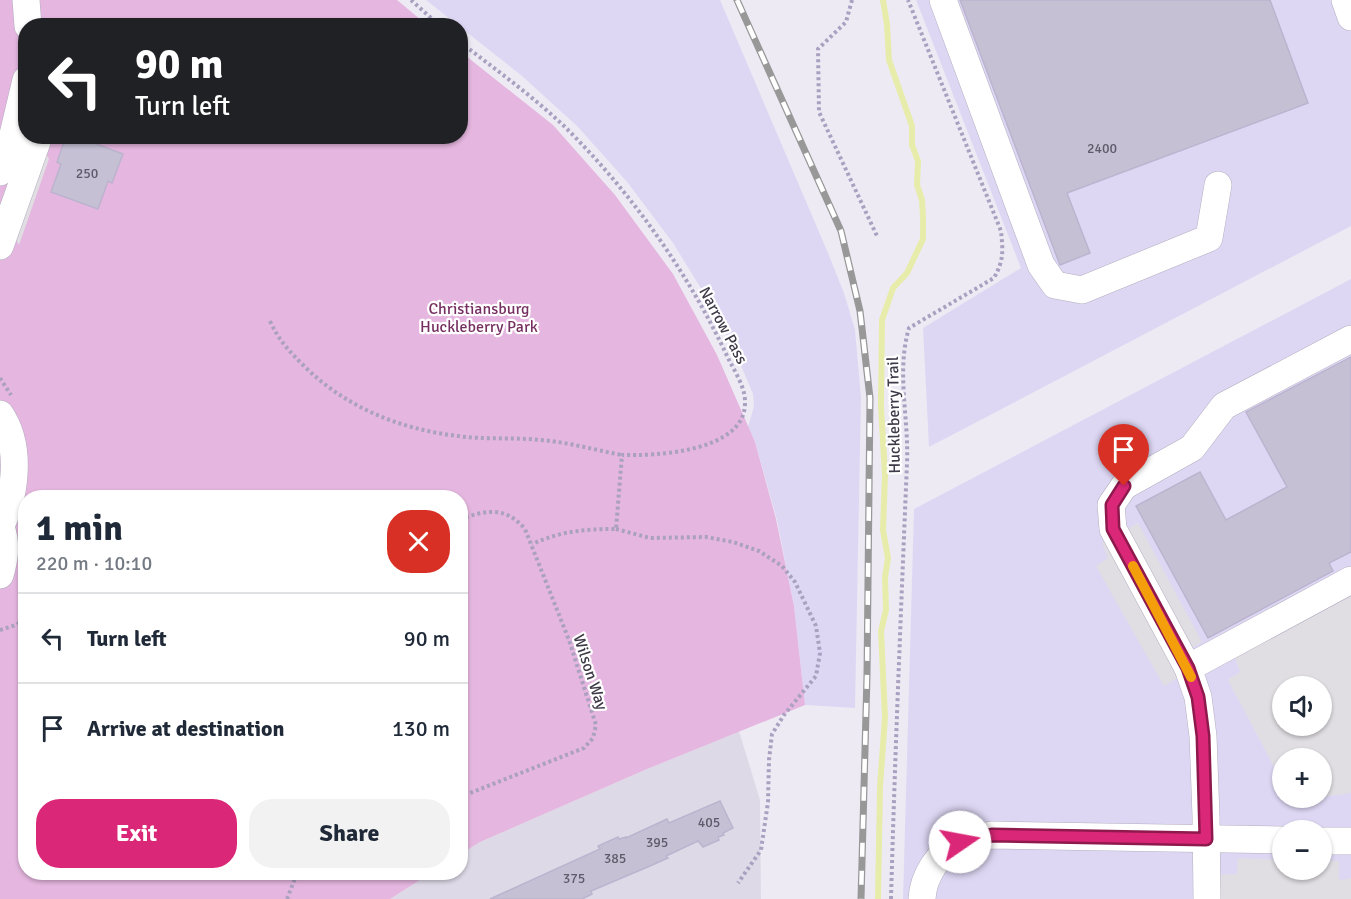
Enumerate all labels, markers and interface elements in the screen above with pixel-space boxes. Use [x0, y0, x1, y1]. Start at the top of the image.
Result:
text: 90 m [135, 39, 224, 90]
icon: left [36, 42, 114, 120]
text: Turn left [135, 90, 230, 123]
house number: 2400 [1087, 140, 1117, 157]
house number: 250 [76, 165, 98, 182]
street label: Narrow Pass [694, 283, 752, 367]
park label: Christiansburg Huckleberry Park [420, 299, 538, 337]
street label: Huckleberry Trail [883, 356, 905, 474]
pin [1098, 424, 1149, 486]
icon: arrive [1107, 433, 1140, 466]
text: 1 min [36, 506, 123, 551]
button: close [387, 510, 450, 573]
text: 220 m · 10:10 [36, 551, 152, 576]
icon: left [36, 622, 69, 655]
text: Turn left [87, 625, 167, 652]
text: 90 m [404, 625, 450, 652]
street label: Wilson Way [568, 632, 612, 713]
map controls [1272, 676, 1332, 880]
button: sound [1272, 676, 1332, 736]
icon: arrive [36, 712, 69, 745]
text: Arrive at destination [87, 715, 284, 742]
text: 130 m [392, 715, 450, 742]
button: + [1272, 748, 1332, 808]
button: Exit [36, 799, 237, 868]
button: Share [249, 799, 450, 868]
position arrow [928, 810, 992, 874]
house number: 405 [698, 814, 720, 831]
button: − [1272, 820, 1332, 880]
house number: 395 [646, 834, 668, 851]
house number: 385 [604, 850, 626, 867]
house number: 375 [563, 870, 585, 887]

